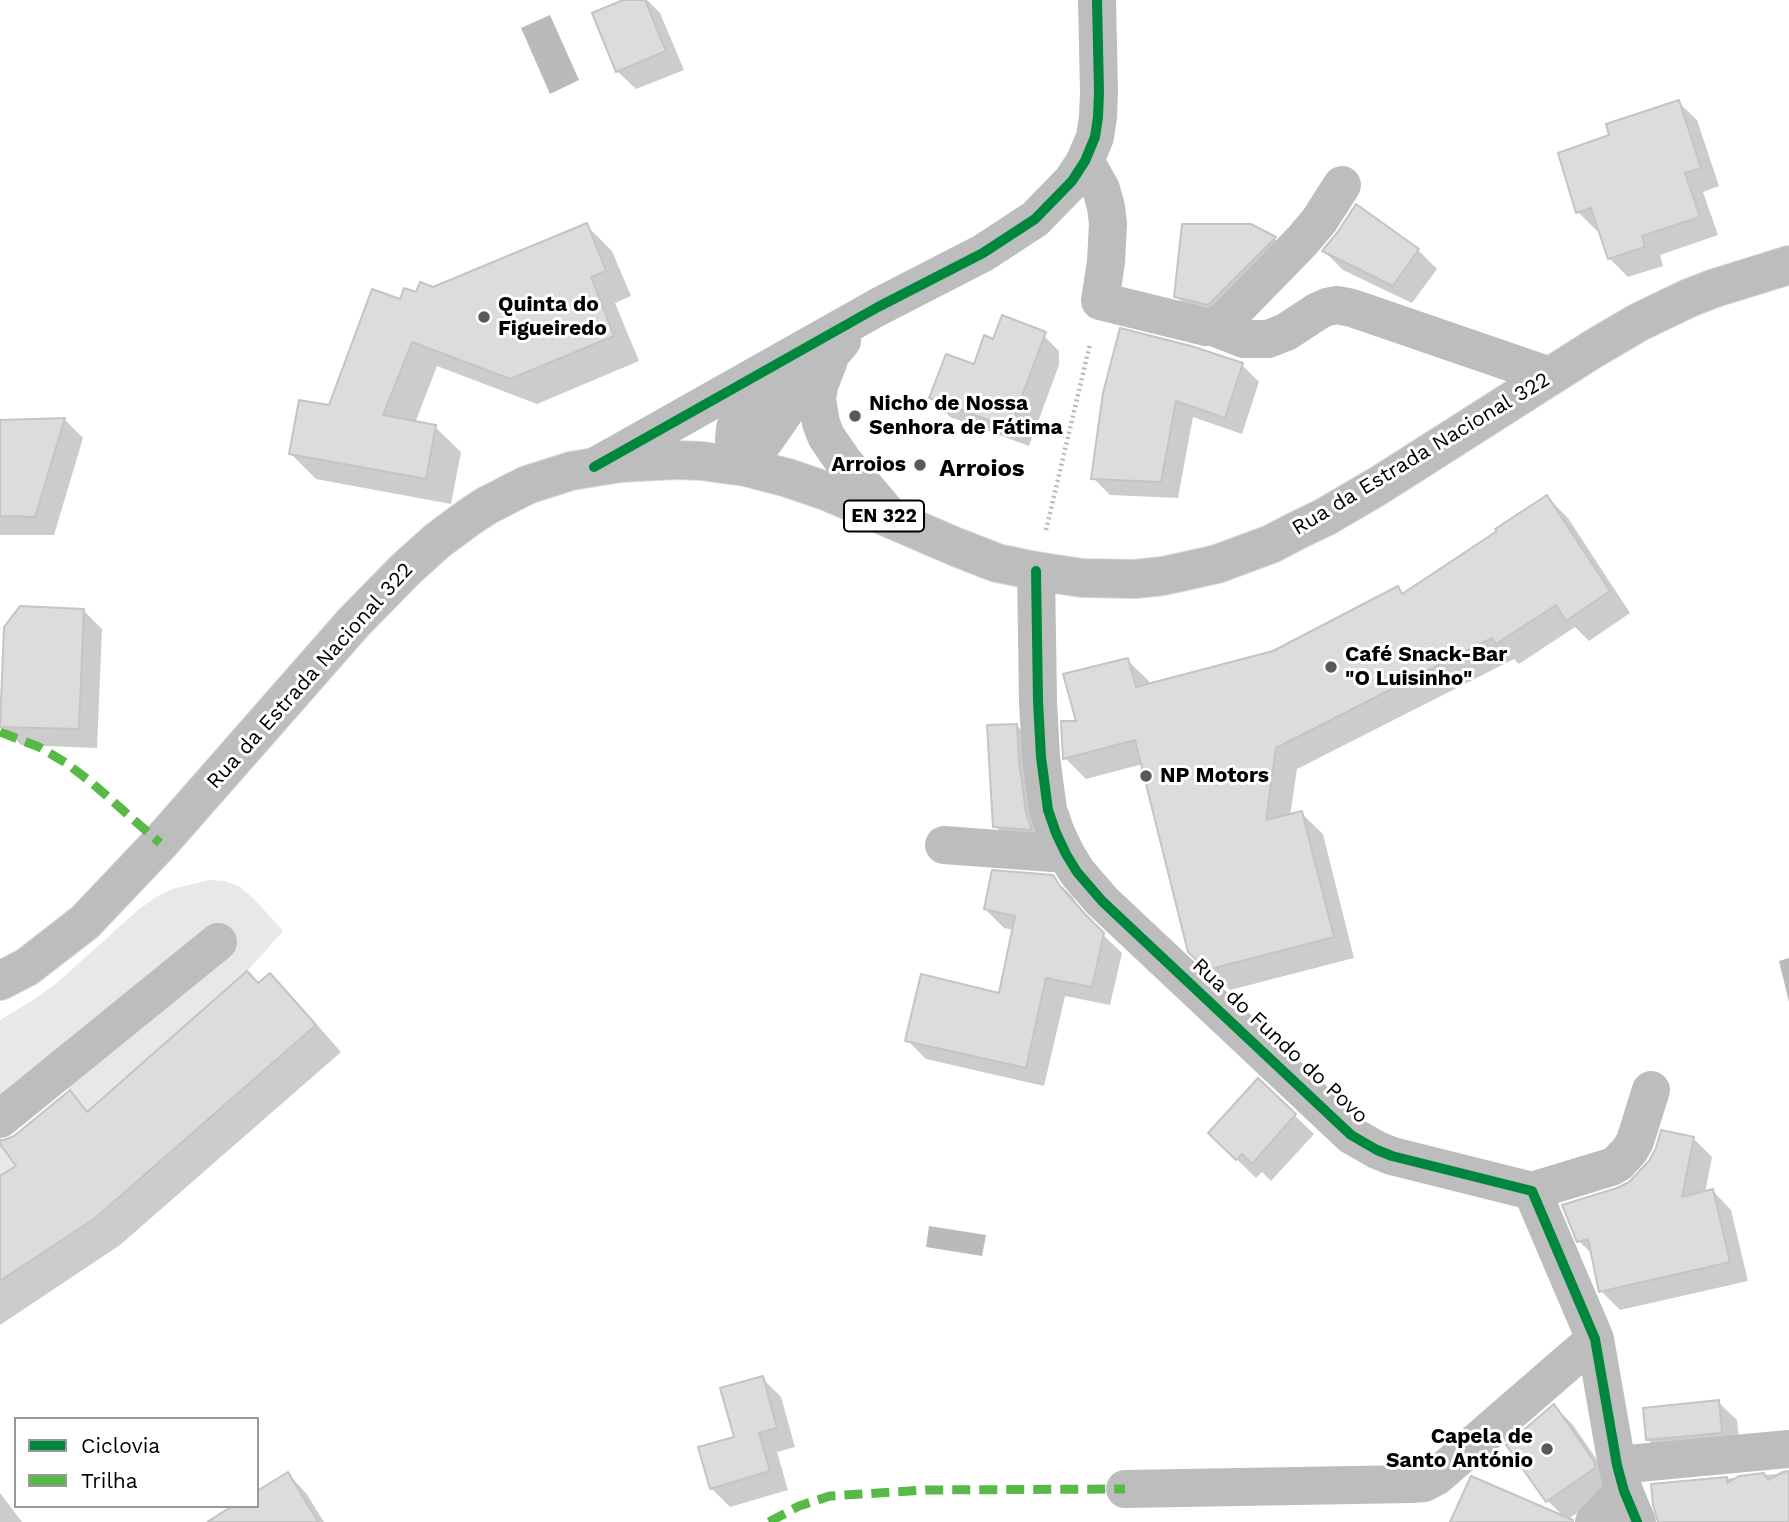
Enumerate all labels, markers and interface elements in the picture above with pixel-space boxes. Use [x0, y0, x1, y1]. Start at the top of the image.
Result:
place label: Quinta do Figueiredo [498, 292, 607, 342]
marker: Quinta do Figueiredo [476, 309, 492, 325]
street label: Rua da Estrada Nacional 322 [1288, 367, 1554, 541]
place label: Nicho de Nossa Senhora de Fátima [869, 391, 1063, 441]
marker: Nicho de Nossa Senhora de Fátima [847, 408, 863, 424]
place label: Arroios [831, 452, 906, 478]
district label: Arroios [939, 455, 1025, 483]
marker: Arroios [912, 457, 928, 473]
road number: EN 322 [844, 500, 924, 531]
street label: Rua da Estrada Nacional 322 [202, 558, 418, 794]
place label: Café Snack-Bar "O Luisinho" [1345, 642, 1507, 692]
marker: Café Snack-Bar "O Luisinho" [1323, 659, 1339, 675]
place label: NP Motors [1160, 763, 1269, 789]
marker: NP Motors [1138, 768, 1154, 784]
street label: Rua do Fundo do Povo [1187, 953, 1373, 1129]
legend [14, 1417, 259, 1508]
place label: Capela de Santo António [1386, 1424, 1533, 1474]
text: Ciclovia [81, 1433, 160, 1458]
marker: Capela de Santo António [1539, 1441, 1555, 1457]
text: Trilha [81, 1468, 138, 1493]

